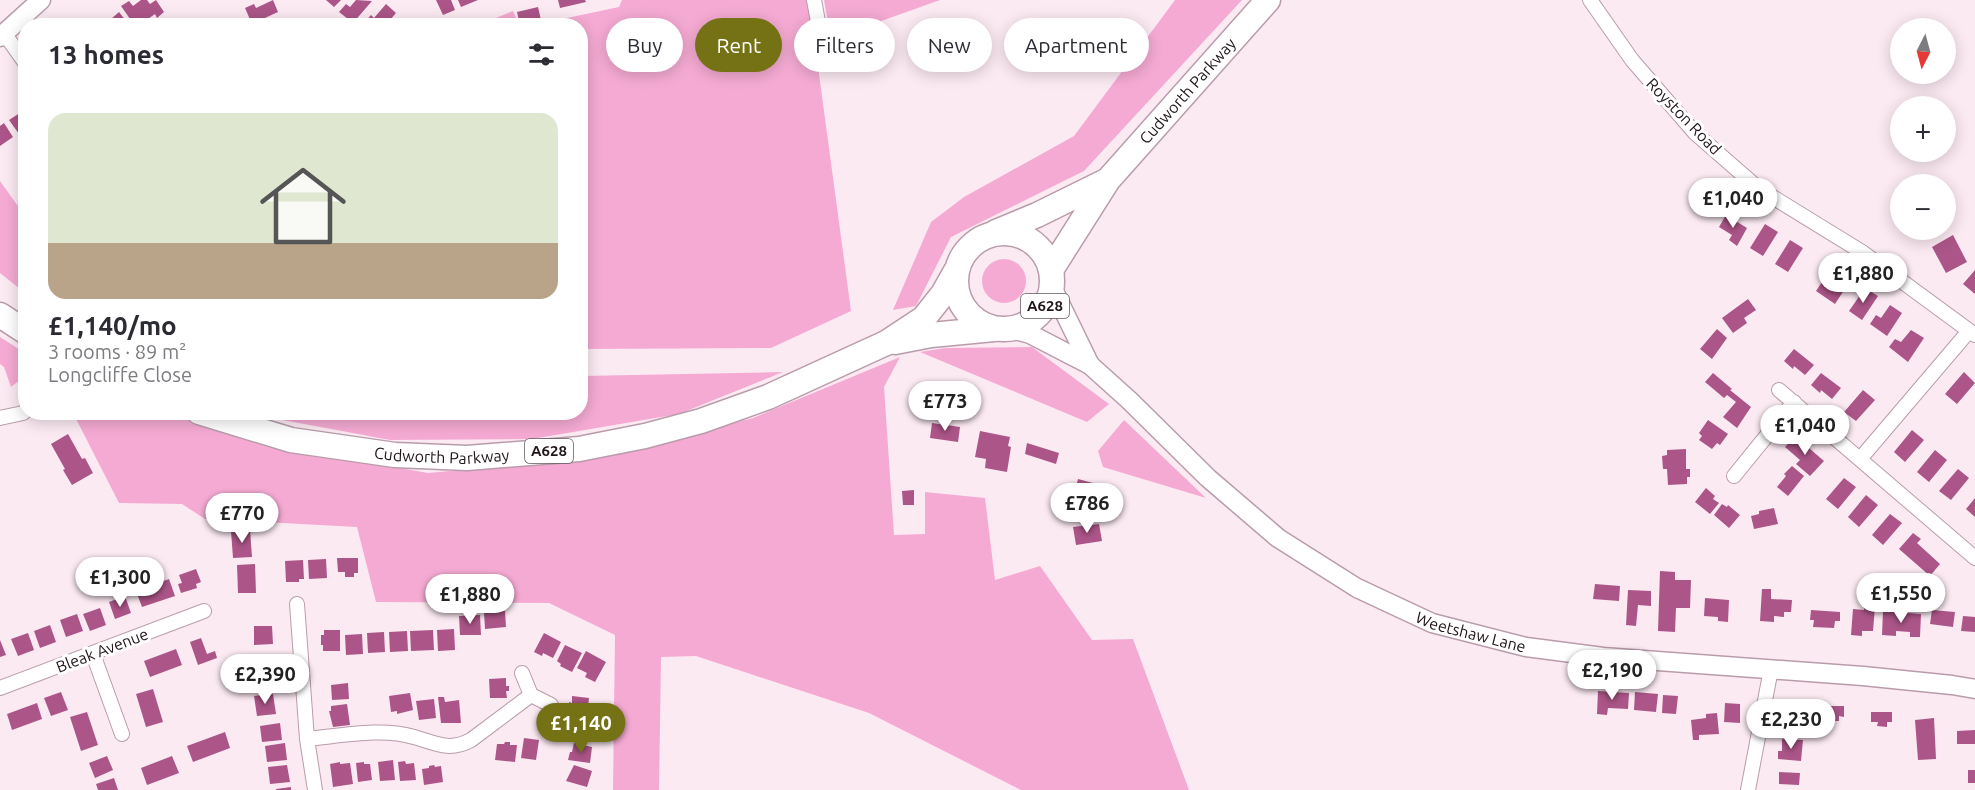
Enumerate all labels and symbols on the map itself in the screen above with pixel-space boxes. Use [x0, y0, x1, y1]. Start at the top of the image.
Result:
north arrow [1890, 18, 1956, 84]
street label: Cudworth Parkway [1136, 34, 1239, 147]
street label: Royston Road [1643, 74, 1725, 158]
pin: £1,040 [1684, 178, 1782, 229]
pin: £1,880 [1814, 253, 1912, 304]
road number: A628 [1021, 294, 1069, 318]
pin: £773 [909, 381, 981, 432]
pin: £1,040 [1756, 405, 1854, 456]
road number: A628 [525, 439, 573, 463]
street label: Cudworth Parkway [373, 443, 510, 467]
pin: £786 [1051, 483, 1123, 534]
pin: £770 [206, 493, 278, 544]
pin: £1,300 [71, 557, 169, 608]
pin: £1,550 [1852, 573, 1950, 624]
pin: £1,880 [421, 574, 519, 625]
street label: Weetshaw Lane [1413, 608, 1528, 656]
street label: Bleak Avenue [53, 624, 151, 676]
pin: £2,190 [1563, 650, 1661, 701]
pin: £2,390 [216, 654, 314, 705]
pin: £2,230 [1742, 699, 1840, 750]
pin: £1,140 [532, 703, 630, 754]

